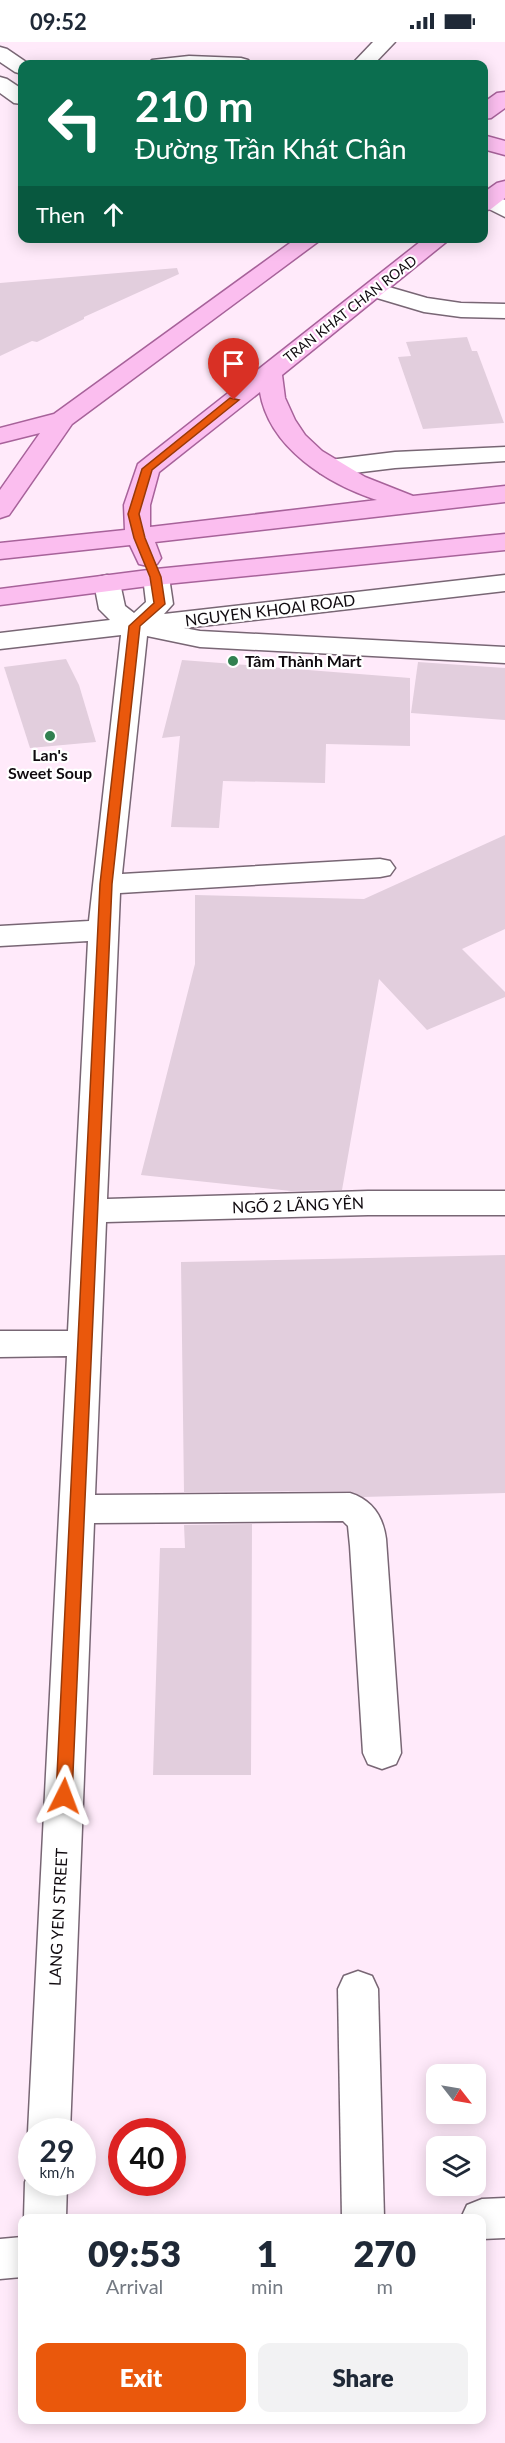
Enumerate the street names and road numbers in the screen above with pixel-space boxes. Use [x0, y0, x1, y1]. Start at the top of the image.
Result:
street label: TRAN KHAT CHAN ROAD [280, 251, 420, 366]
street label: NGUYEN KHOAI ROAD [184, 590, 356, 629]
street label: NGÕ 2 LÃNG YÊN [232, 1193, 364, 1216]
street label: LANG YEN STREET [44, 1847, 71, 1986]

